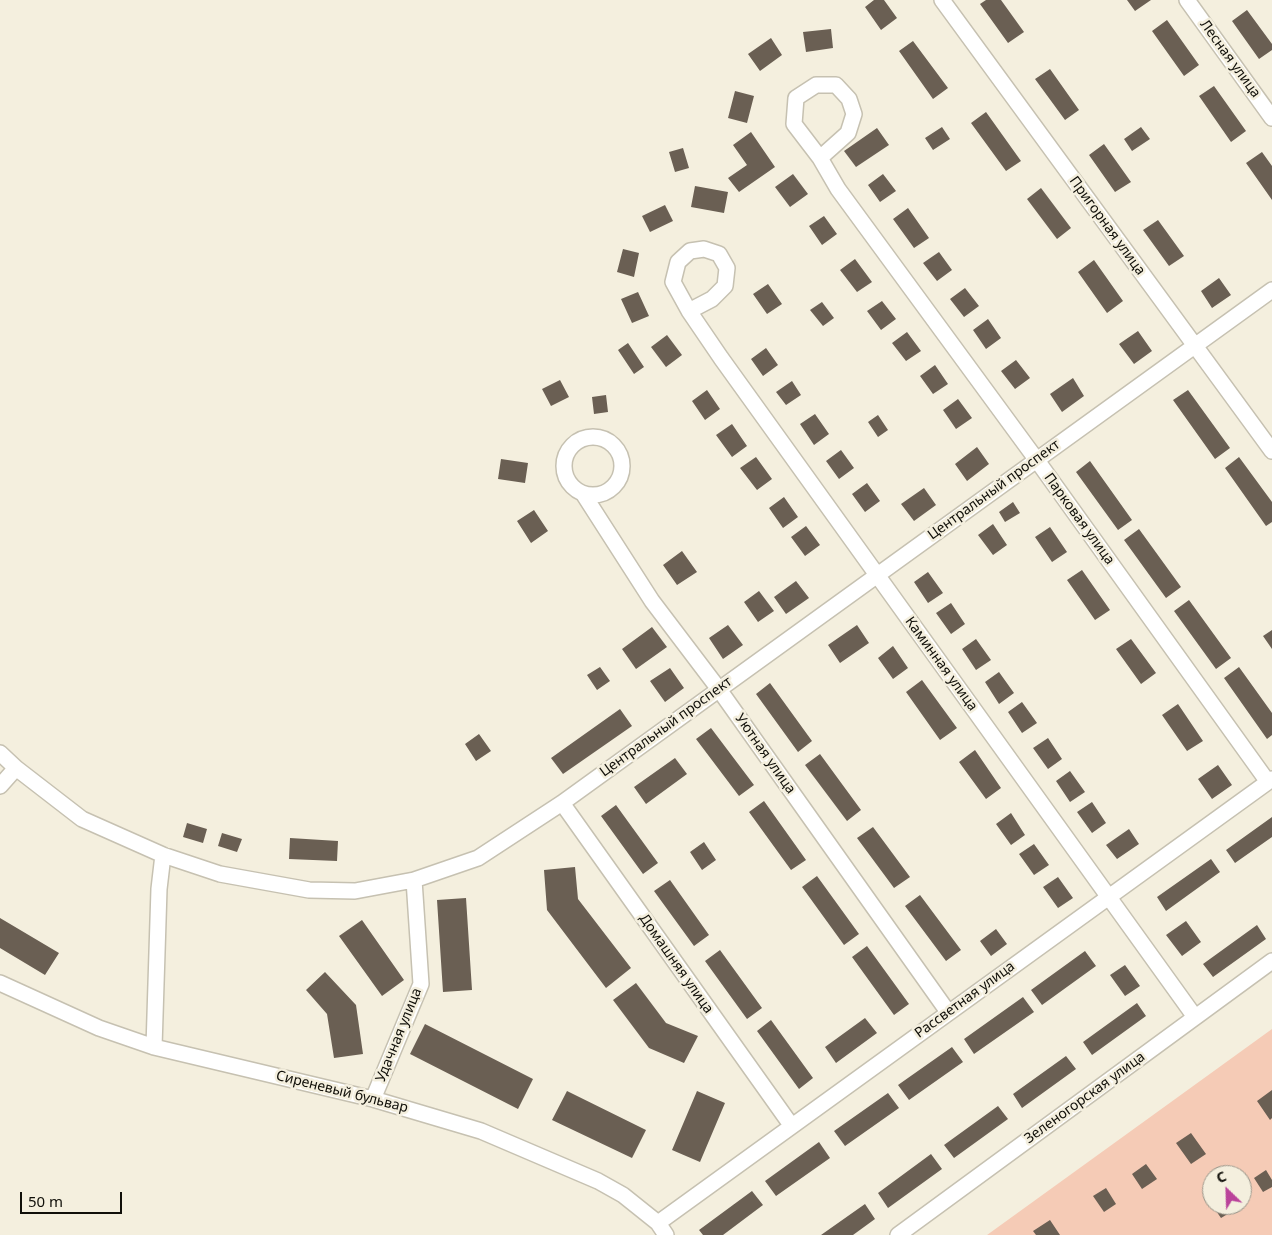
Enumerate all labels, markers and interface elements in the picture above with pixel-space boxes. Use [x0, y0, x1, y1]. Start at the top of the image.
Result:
street label: Лесная улица [1196, 17, 1264, 101]
street label: Пригорная улица [1066, 173, 1148, 279]
street label: Центральный проспект [925, 436, 1063, 544]
street label: Парковая улица [1040, 470, 1118, 568]
street label: Каминная улица [901, 614, 981, 714]
street label: Центральный проспект [597, 673, 735, 781]
street label: Уютная улица [731, 711, 799, 797]
street label: Домашняя улица [635, 911, 717, 1017]
street label: Рассветная улица [912, 958, 1018, 1042]
street label: Удачная улица [373, 986, 425, 1084]
street label: Зеленогорская улица [1022, 1049, 1148, 1147]
street label: Сиреневый бульвар [274, 1067, 410, 1117]
north arrow [1202, 1165, 1252, 1215]
text: С [1213, 1166, 1229, 1187]
scale bar [22, 1182, 125, 1214]
text: 50 m [28, 1191, 63, 1211]

